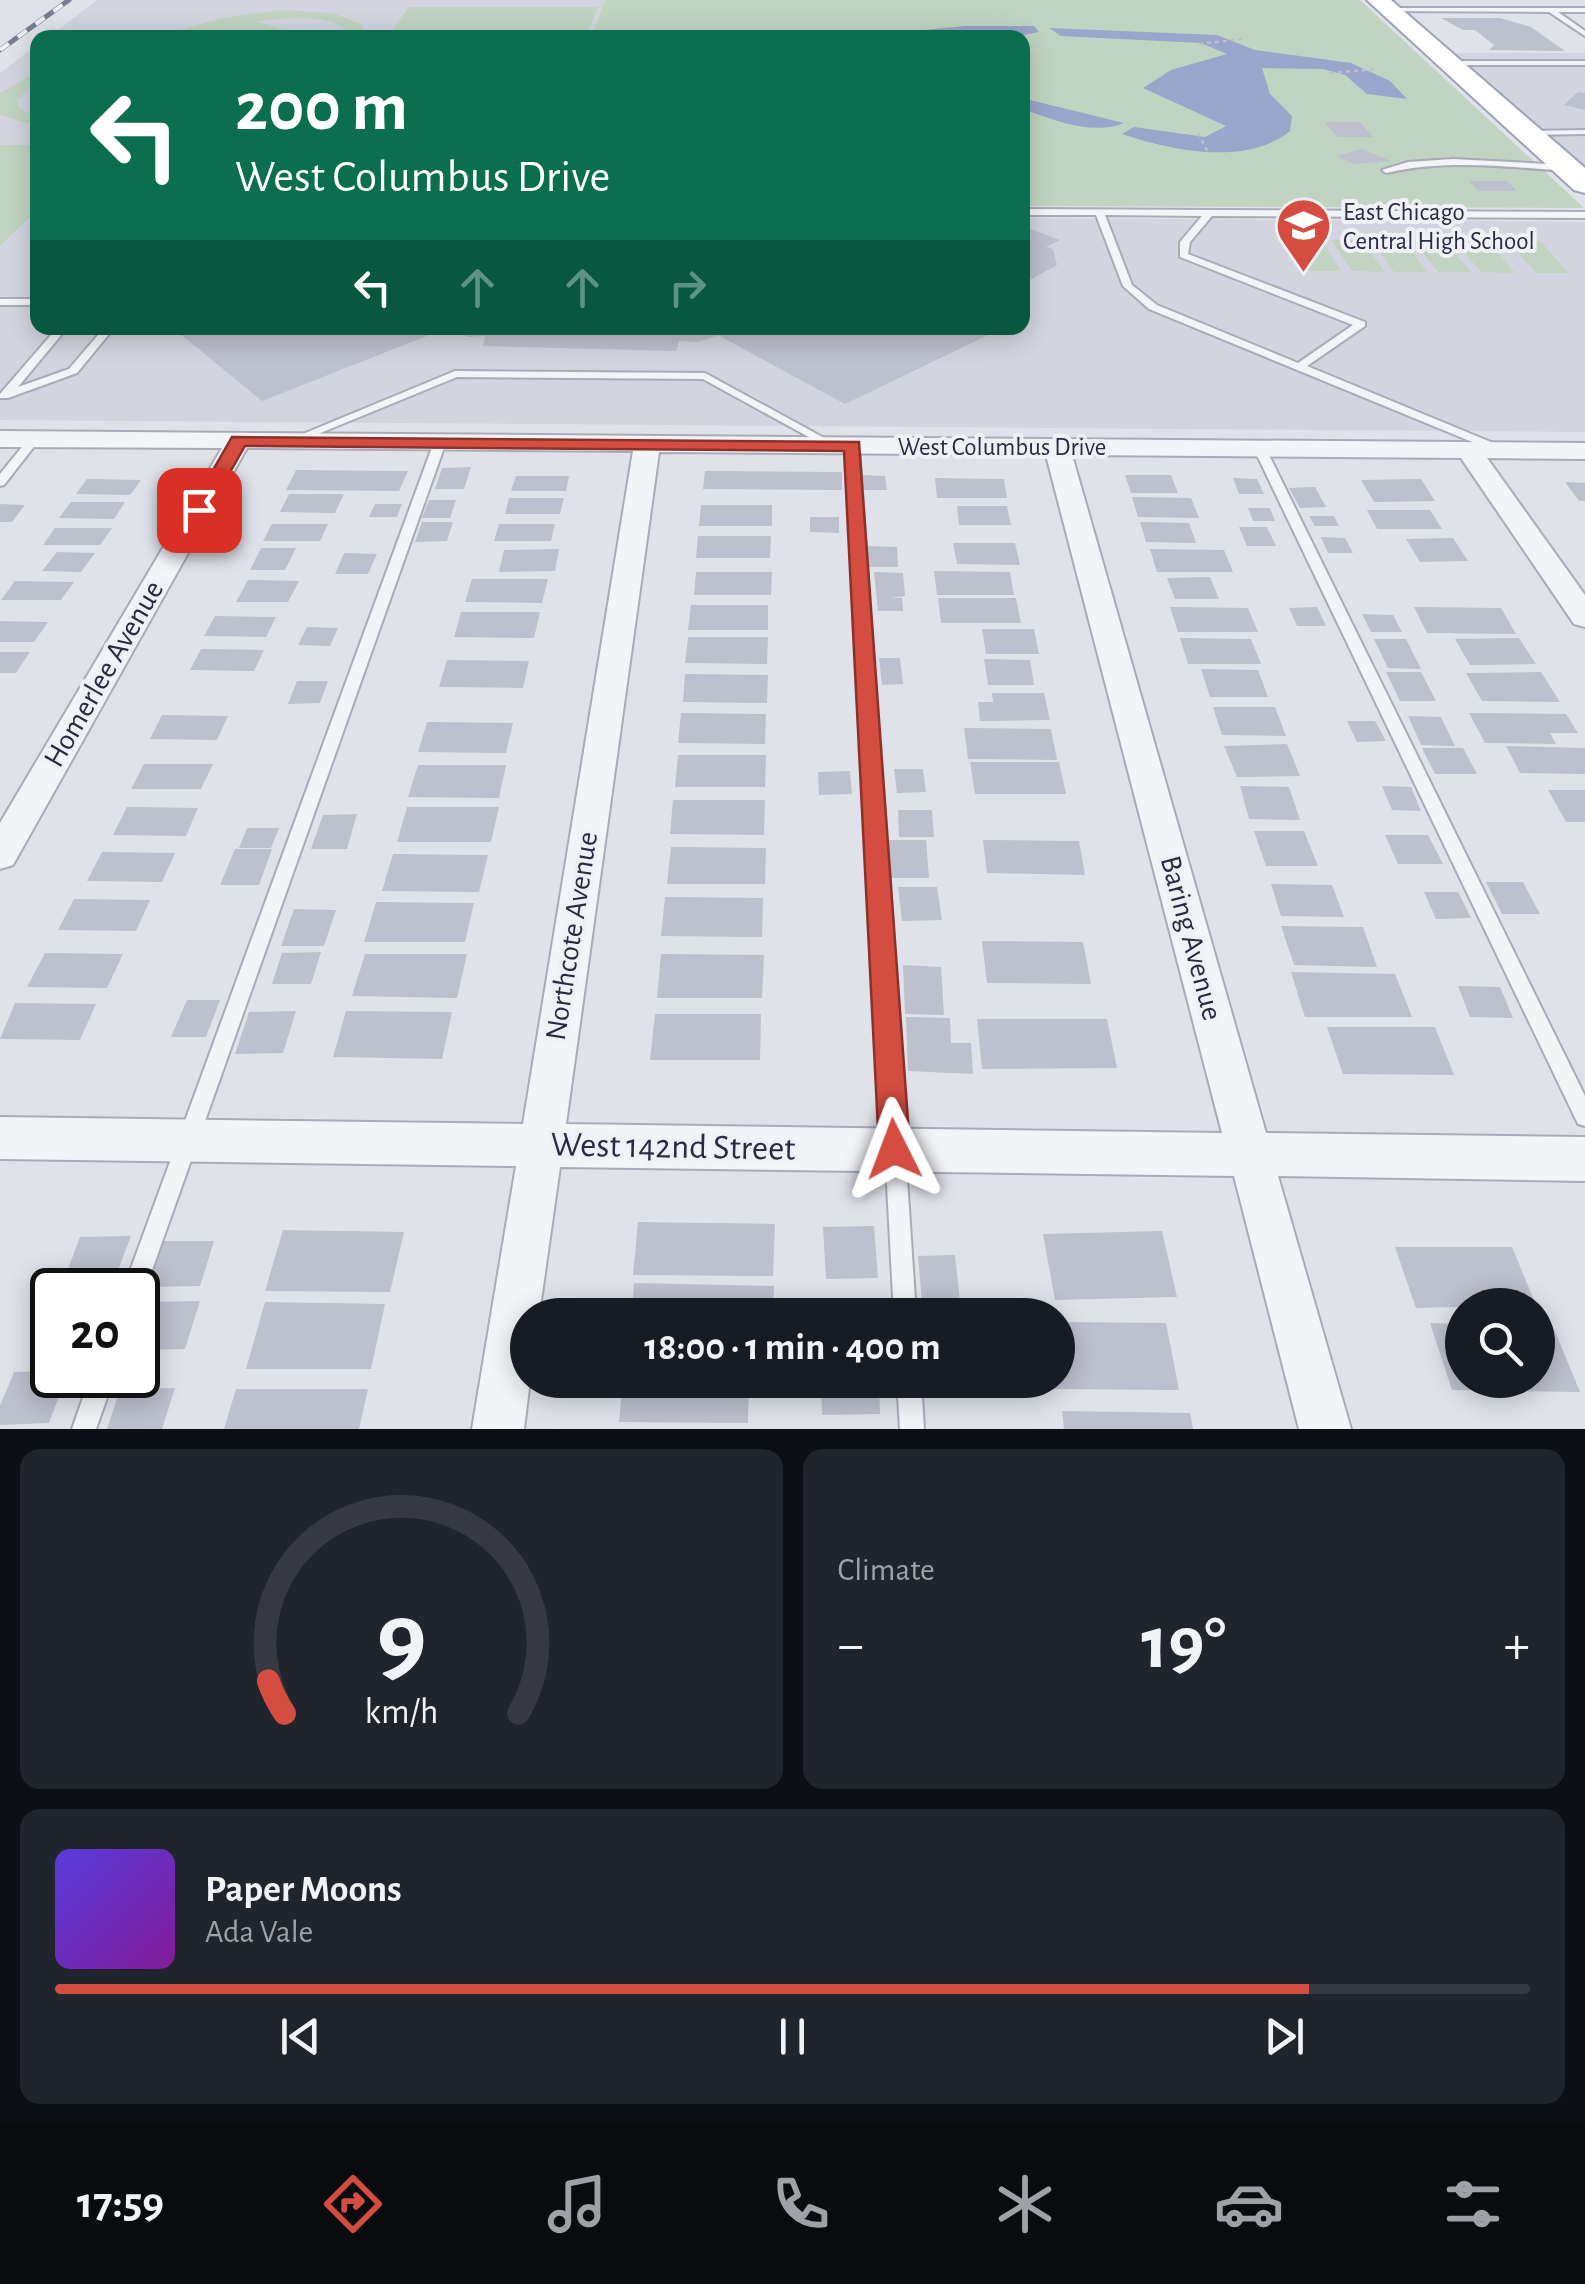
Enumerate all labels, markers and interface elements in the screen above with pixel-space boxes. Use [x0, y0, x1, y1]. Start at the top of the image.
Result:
icon: left [70, 70, 200, 200]
text: 200 m [235, 73, 408, 143]
text: West Columbus Drive [235, 155, 610, 200]
school or university icon: East Chicago Central High School [1274, 196, 1334, 275]
place label: East Chicago Central High School [1343, 200, 1535, 254]
icon: left [345, 260, 400, 315]
icon: ahead [450, 260, 505, 315]
icon: ahead [555, 260, 610, 315]
icon: right [660, 260, 715, 315]
street label: West Columbus Drive [898, 435, 1106, 460]
pin [157, 468, 242, 553]
icon: arrive [172, 483, 227, 538]
street label: Homerlee Avenue [39, 576, 169, 772]
street label: Northcote Avenue [541, 830, 603, 1042]
street label: Baring Avenue [1155, 852, 1227, 1024]
position arrow [842, 1097, 946, 1201]
street label: West 142nd Street [550, 1127, 796, 1167]
speed limit sign: 20 [30, 1268, 160, 1398]
map controls [1445, 1288, 1555, 1398]
button: search [1445, 1288, 1555, 1398]
text: 18:00 · 1 min · 400 m [644, 1329, 941, 1367]
text: Climate [838, 1554, 935, 1586]
text: 9 [376, 1588, 426, 1692]
text: 19° [1141, 1607, 1226, 1682]
text: − [838, 1618, 864, 1673]
text: + [1504, 1618, 1530, 1673]
text: km/h [364, 1694, 438, 1730]
text: Paper Moons [205, 1871, 402, 1909]
text: Ada Vale [205, 1916, 313, 1948]
icon: previous [273, 2009, 328, 2064]
icon: pause [765, 2009, 820, 2064]
icon: next [1257, 2009, 1312, 2064]
icon: directions [318, 2169, 388, 2239]
icon: music [542, 2169, 612, 2239]
icon: phone [766, 2169, 836, 2239]
icon: climate [990, 2169, 1060, 2239]
icon: car [1214, 2169, 1284, 2239]
icon: filters [1438, 2169, 1508, 2239]
text: 17:59 [77, 2181, 164, 2226]

